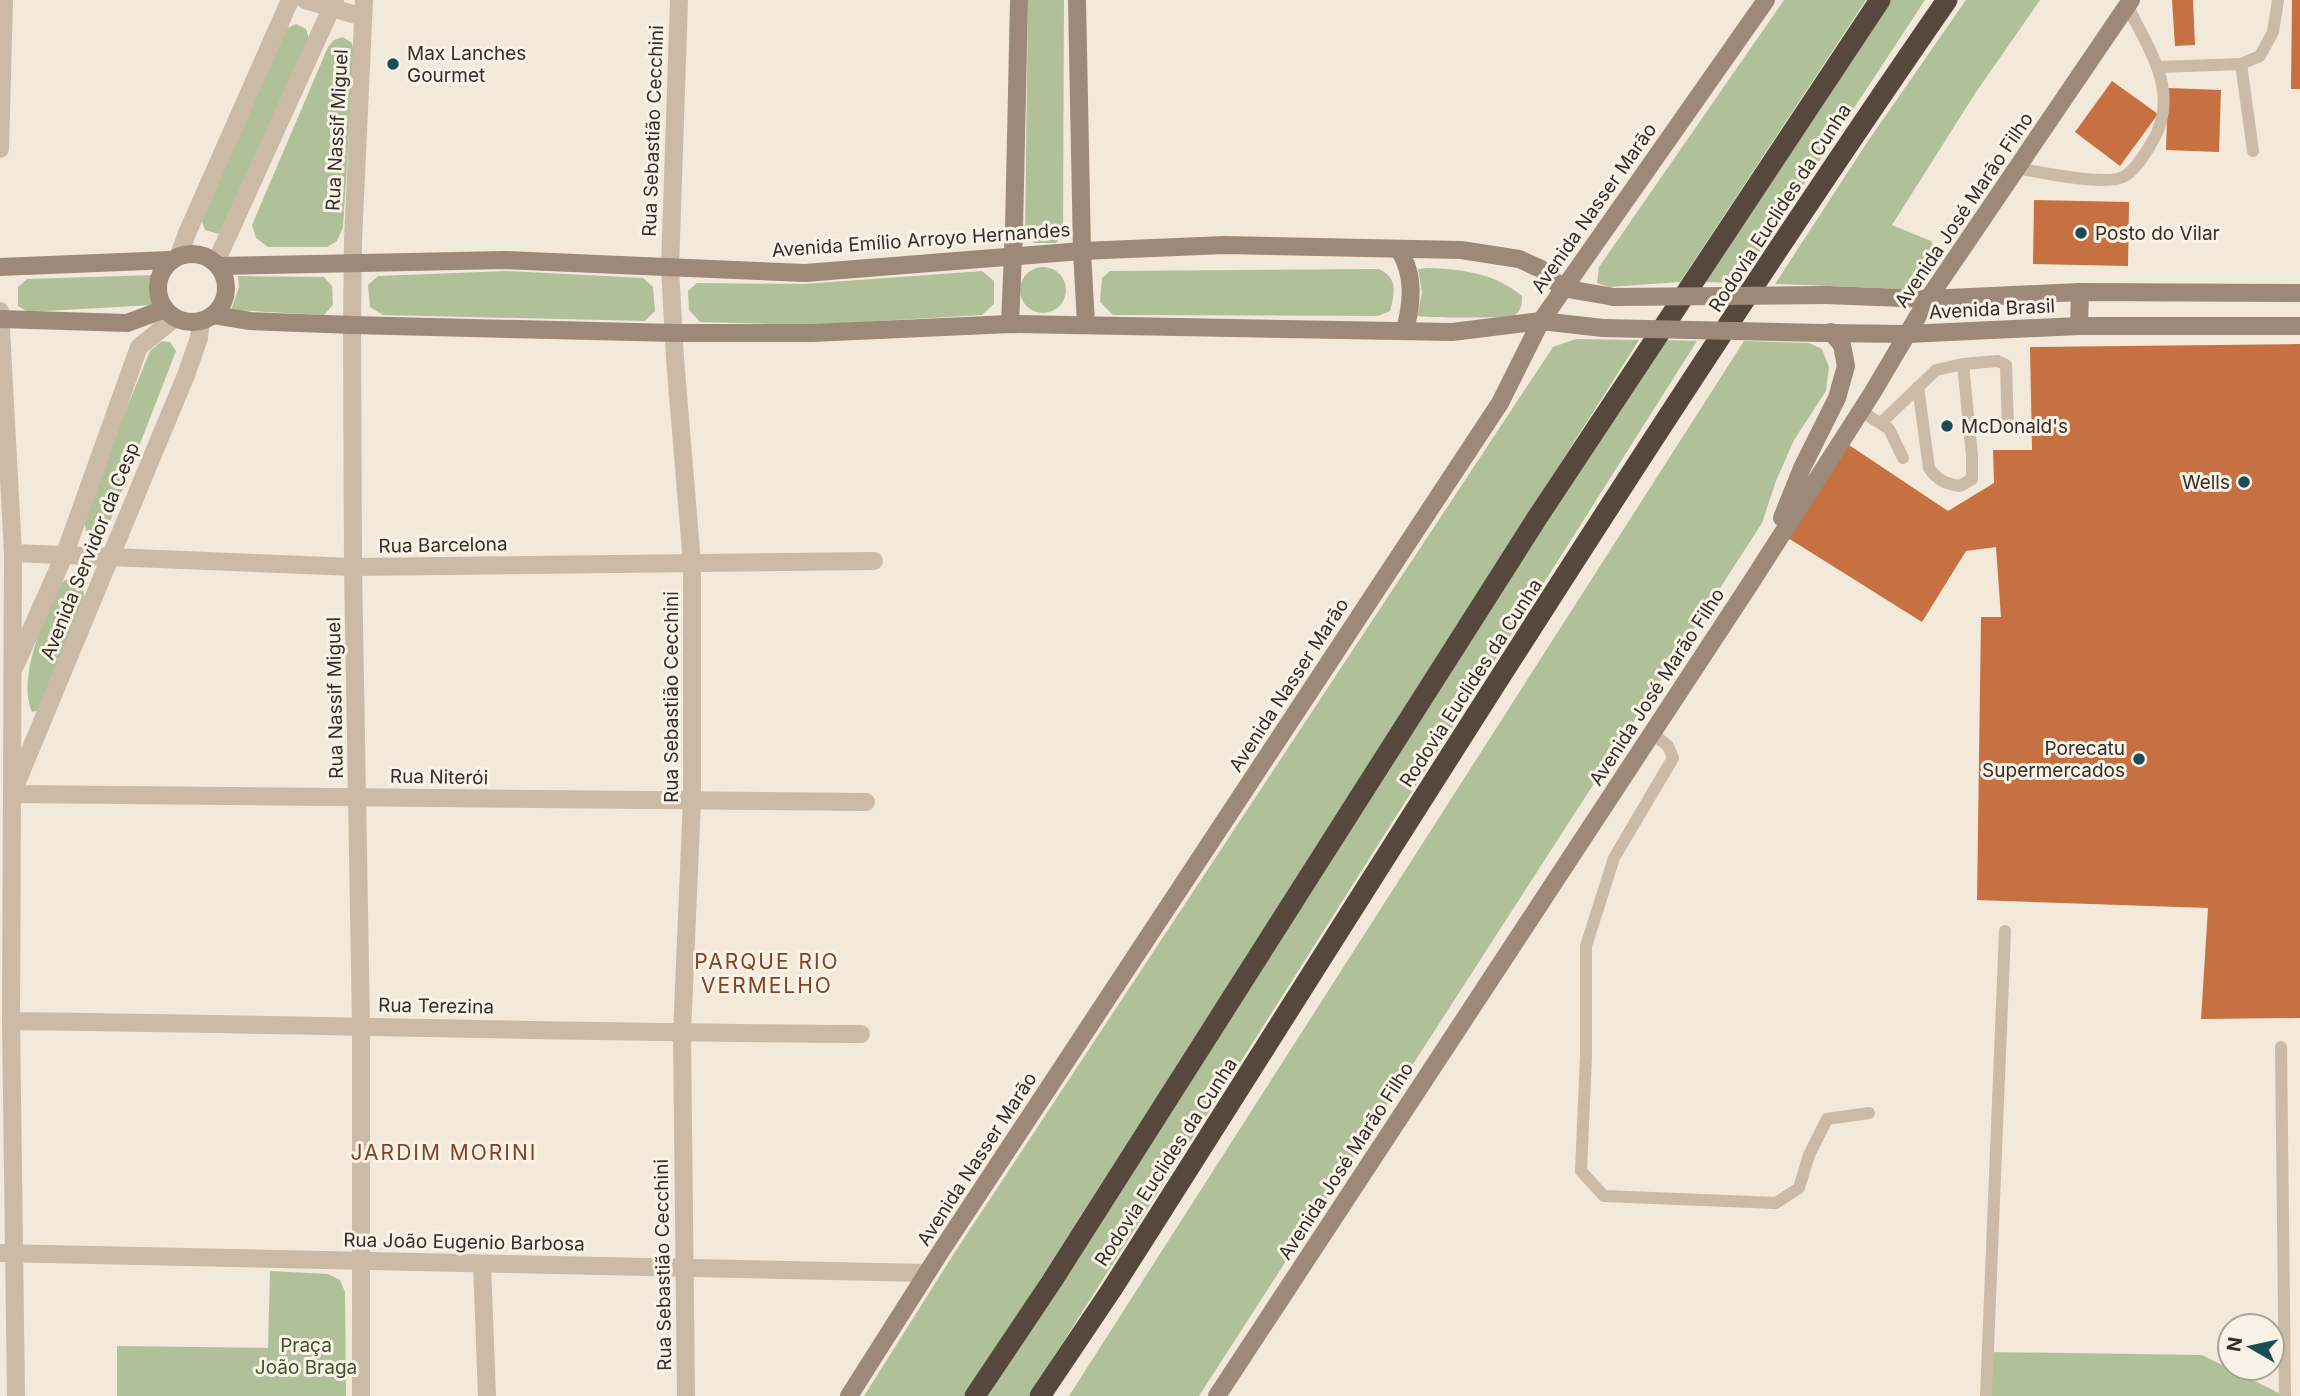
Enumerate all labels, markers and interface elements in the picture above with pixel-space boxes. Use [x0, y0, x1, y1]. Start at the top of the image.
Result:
street label: Rua Sebastião Cecchini [638, 25, 668, 237]
place label: Max Lanches Gourmet [407, 42, 526, 87]
street label: Rua Nassif Miguel [321, 49, 353, 211]
marker: Max Lanches Gourmet [385, 56, 401, 72]
street label: Rodovia Euclides da Cunha [1704, 99, 1856, 317]
street label: Avenida José Marão Filho [1890, 108, 2038, 312]
street label: Avenida Nasser Marão [1527, 119, 1661, 297]
street label: Avenida Emílio Arroyo Hernandes [771, 218, 1071, 262]
place label: Posto do Vilar [2095, 222, 2220, 245]
marker: Posto do Vilar [2073, 225, 2089, 241]
street label: Avenida Brasil [1928, 294, 2056, 324]
place label: McDonald's [1961, 415, 2068, 438]
marker: McDonald's [1939, 418, 1955, 434]
street label: Avenida Servidor da Cesp [36, 439, 144, 663]
place label: Wells [2182, 471, 2230, 494]
marker: Wells [2236, 474, 2252, 490]
street label: Rua Barcelona [378, 532, 508, 558]
street label: Rodovia Euclides da Cunha [1395, 574, 1547, 792]
street label: Avenida José Marão Filho [1585, 584, 1729, 790]
street label: Rua Sebastião Cecchini [660, 591, 683, 803]
street label: Avenida Nasser Marão [1224, 594, 1354, 776]
street label: Rua Nassif Miguel [322, 617, 348, 779]
place label: Porecatu Supermercados [1982, 737, 2125, 782]
marker: Porecatu Supermercados [2131, 751, 2147, 767]
street label: Rua Niterói [390, 765, 488, 789]
district label: PARQUE RIO VERMELHO [694, 949, 840, 998]
street label: Rua Terezina [378, 993, 494, 1019]
street label: Rodovia Euclides da Cunha [1090, 1053, 1242, 1271]
street label: Avenida José Marão Filho [1274, 1058, 1418, 1264]
street label: Avenida Nasser Marão [912, 1068, 1042, 1250]
district label: JARDIM MORINI [351, 1140, 537, 1165]
street label: Rua Sebastião Cecchini [650, 1159, 676, 1371]
street label: Rua João Eugenio Barbosa [343, 1228, 585, 1256]
north arrow [2216, 1312, 2286, 1382]
park label: Praça João Braga [255, 1334, 357, 1379]
text: N [2222, 1335, 2247, 1353]

